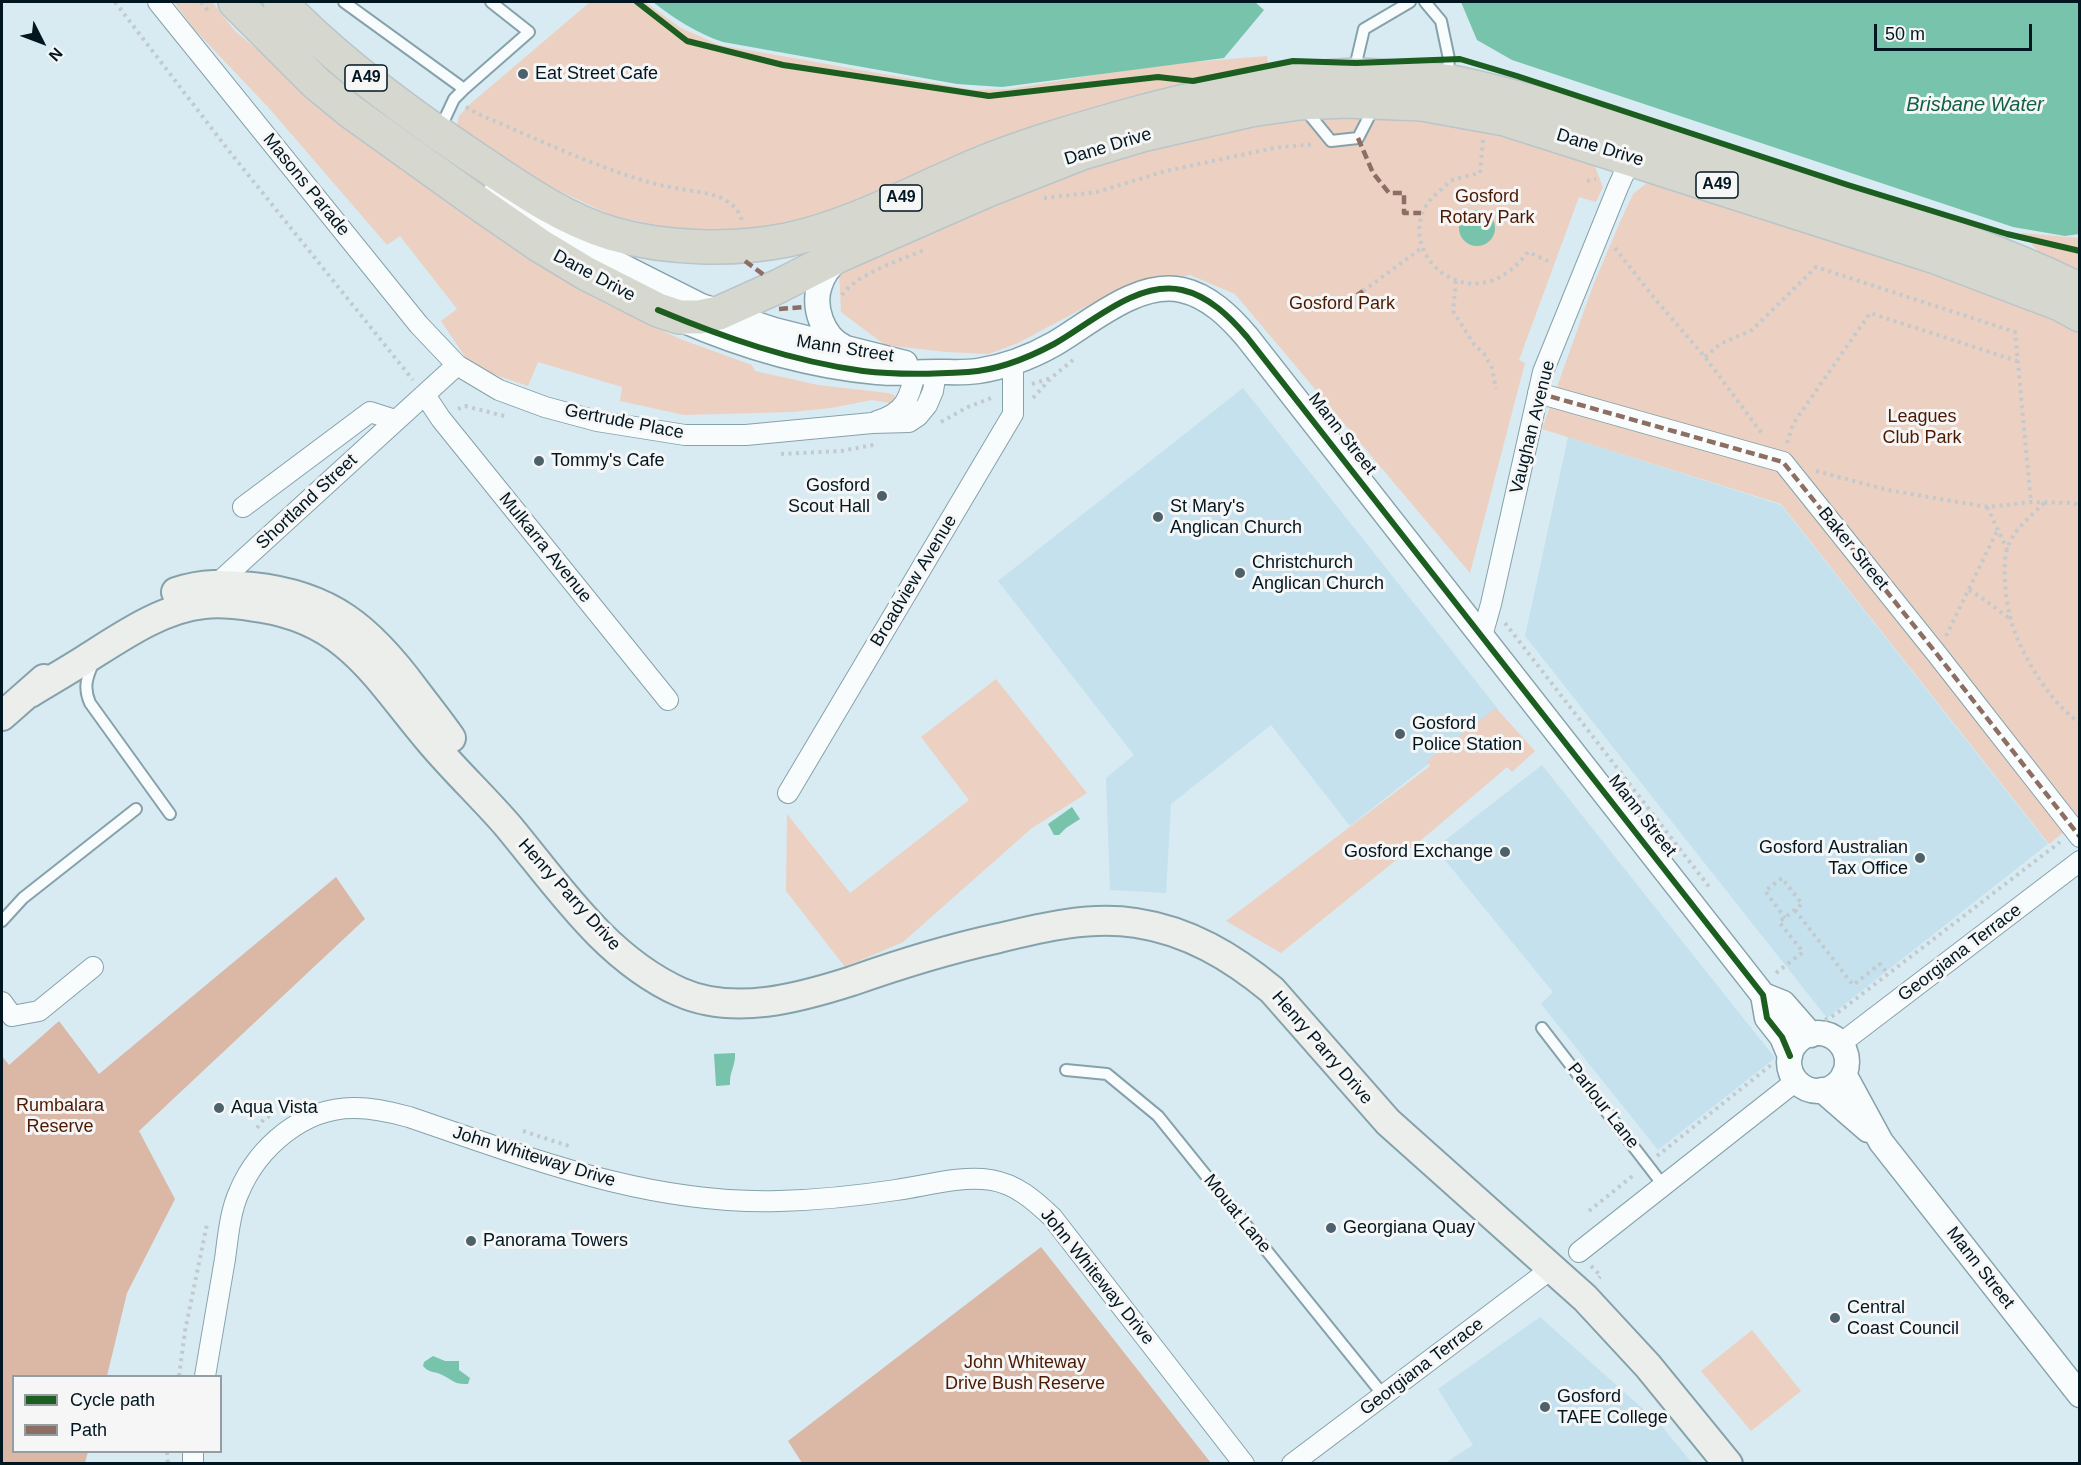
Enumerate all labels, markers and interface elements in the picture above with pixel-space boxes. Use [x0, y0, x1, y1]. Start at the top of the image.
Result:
north arrow [12, 12, 72, 72]
scale bar [1877, 12, 2034, 50]
text: 50 m [1885, 24, 1925, 44]
text: N [46, 44, 66, 64]
place label: Eat Street Cafe [535, 63, 658, 85]
road number: A49 [345, 65, 387, 91]
marker: Eat Street Cafe [516, 67, 530, 81]
water label: Brisbane Water [1906, 93, 2044, 117]
street label: Dane Drive [1062, 124, 1154, 170]
street label: Dane Drive [1554, 125, 1646, 171]
street label: Masons Parade [258, 129, 354, 241]
road number: A49 [1696, 172, 1738, 198]
road number: A49 [880, 185, 922, 211]
park label: Gosford Rotary Park [1439, 186, 1535, 228]
street label: Dane Drive [549, 245, 639, 307]
park label: Gosford Park [1289, 293, 1395, 315]
street label: Mann Street [795, 331, 895, 367]
street label: Vaughan Avenue [1506, 358, 1560, 496]
street label: Mann Street [1303, 389, 1381, 479]
street label: Gertrude Place [563, 400, 685, 444]
park label: Leagues Club Park [1882, 406, 1962, 448]
street label: Shortland Street [252, 450, 362, 554]
place label: Tommy's Cafe [551, 450, 664, 472]
marker: Tommy's Cafe [532, 454, 546, 468]
place label: Gosford Scout Hall [788, 475, 870, 518]
street label: Mulkarra Avenue [494, 488, 596, 608]
marker: Gosford Scout Hall [875, 489, 889, 503]
place label: St Mary's Anglican Church [1170, 496, 1302, 538]
street label: Baker Street [1813, 503, 1893, 595]
marker: St Mary's Anglican Church [1151, 510, 1165, 524]
street label: Broadview Avenue [866, 511, 962, 651]
place label: Christchurch Anglican Church [1252, 552, 1384, 594]
marker: Christchurch Anglican Church [1233, 566, 1247, 580]
place label: Gosford Police Station [1412, 713, 1522, 756]
marker: Gosford Police Station [1393, 727, 1407, 741]
street label: Mann Street [1603, 771, 1681, 861]
street label: Henry Parry Drive [513, 835, 625, 955]
place label: Gosford Australian Tax Office [1759, 837, 1908, 880]
place label: Gosford Exchange [1344, 841, 1493, 863]
marker: Gosford Exchange [1498, 845, 1512, 859]
marker: Gosford Australian Tax Office [1913, 851, 1927, 865]
street label: Georgiana Terrace [1894, 900, 2026, 1006]
street label: Henry Parry Drive [1267, 987, 1377, 1109]
street label: Parlour Lane [1563, 1059, 1643, 1153]
park label: Rumbalara Reserve [16, 1095, 104, 1138]
place label: Aqua Vista [231, 1097, 318, 1119]
marker: Aqua Vista [212, 1101, 226, 1115]
street label: John Whiteway Drive [450, 1122, 618, 1192]
street label: Mouat Lane [1199, 1170, 1275, 1258]
street label: John Whiteway Drive [1035, 1205, 1159, 1349]
place label: Georgiana Quay [1343, 1217, 1475, 1239]
marker: Georgiana Quay [1324, 1221, 1338, 1235]
street label: Mann Street [1941, 1223, 2019, 1313]
place label: Panorama Towers [483, 1230, 628, 1252]
marker: Panorama Towers [464, 1234, 478, 1248]
place label: Central Coast Council [1847, 1297, 1959, 1340]
marker: Central Coast Council [1828, 1311, 1842, 1325]
street label: Georgiana Terrace [1356, 1314, 1488, 1420]
park label: John Whiteway Drive Bush Reserve [945, 1352, 1105, 1394]
legend [12, 1375, 222, 1453]
place label: Gosford TAFE College [1557, 1386, 1668, 1428]
text: Cycle path [70, 1390, 155, 1410]
marker: Gosford TAFE College [1538, 1400, 1552, 1414]
text: Path [70, 1420, 107, 1440]

